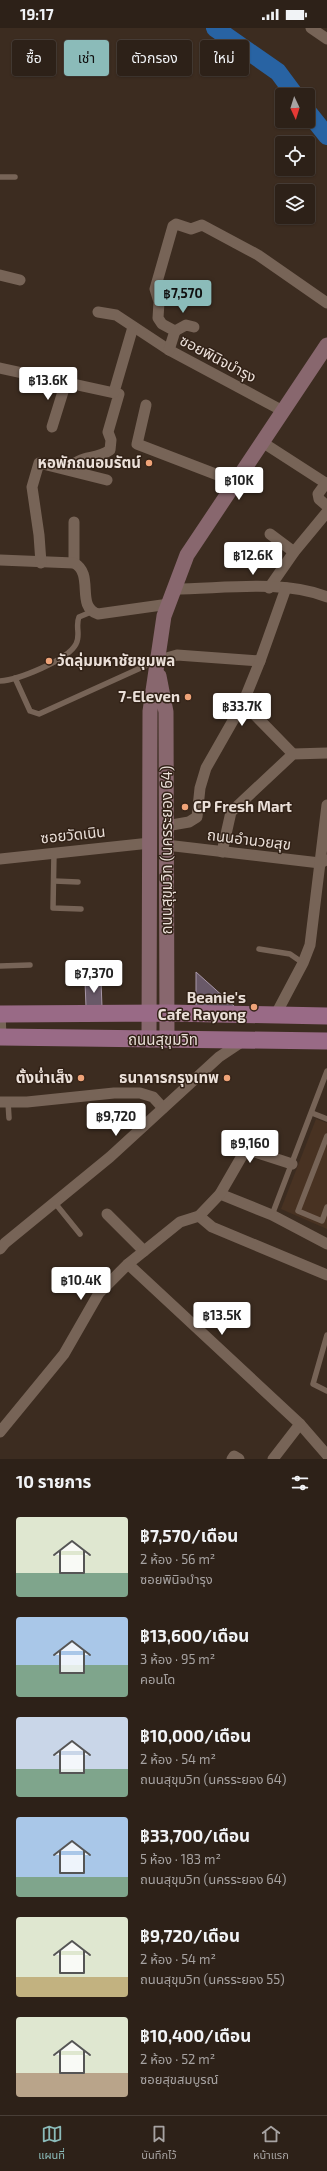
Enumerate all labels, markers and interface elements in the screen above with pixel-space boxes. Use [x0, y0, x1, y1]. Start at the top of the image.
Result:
text: 19:17 [20, 5, 54, 23]
chip: ซื้อ [12, 40, 56, 76]
chip: เช่า [64, 40, 109, 76]
chip: ตัวกรอง [117, 40, 192, 76]
chip: ใหม่ [200, 40, 249, 76]
north arrow [275, 88, 315, 128]
map controls [275, 88, 315, 224]
button: locate [275, 136, 315, 176]
button: layers [275, 184, 315, 224]
pin: ฿7,570 [150, 280, 216, 314]
text: ฿7,570 [163, 285, 203, 301]
street label: ซอยพินิจบำรุง [177, 330, 260, 387]
pin: ฿13.6K [15, 367, 81, 401]
text: ฿13.6K [28, 372, 68, 388]
place label: หอพักถนอมรัตน์ [38, 453, 141, 471]
marker: หอพักถนอมรัตน์ [144, 458, 154, 468]
pin: ฿10K [215, 467, 263, 501]
text: ฿10K [224, 472, 254, 488]
pin: ฿12.6K [220, 542, 286, 576]
text: ฿12.6K [233, 547, 273, 563]
place label: วัดลุ่มมหาชัยชุมพล [57, 651, 175, 670]
marker: วัดลุ่มมหาชัยชุมพล [44, 656, 54, 666]
place label: 7-Eleven [118, 687, 180, 705]
marker: 7-Eleven [183, 692, 193, 702]
pin: ฿33.7K [209, 693, 275, 727]
text: ฿33.7K [222, 698, 262, 714]
street label: ถนนสุขุมวิท (นครระยอง 64) [157, 766, 176, 934]
place label: CP Fresh Mart [193, 797, 292, 815]
marker: CP Fresh Mart [180, 802, 190, 812]
street label: ซอยวัดเนิน [40, 822, 106, 846]
street label: ถนนอำนวยสุข [206, 825, 292, 854]
pin: ฿7,370 [61, 960, 127, 994]
text: ฿7,370 [74, 965, 114, 981]
place label: Beanie's Cafe Rayong [158, 988, 246, 1024]
marker: Beanie's Cafe Rayong [249, 1002, 259, 1012]
street label: ถนนสุขุมวิท [128, 1030, 198, 1049]
place label: ตั้งน่ำเส็ง [16, 1067, 73, 1086]
place label: ธนาคารกรุงเทพ [119, 1068, 219, 1087]
marker: ตั้งน่ำเส็ง [76, 1073, 86, 1083]
marker: ธนาคารกรุงเทพ [222, 1073, 232, 1083]
pin: ฿9,720 [83, 1103, 149, 1137]
text: ฿9,720 [96, 1108, 136, 1124]
pin: ฿9,160 [217, 1130, 283, 1164]
text: ฿9,160 [230, 1135, 270, 1151]
pin: ฿10.4K [48, 1267, 114, 1301]
text: ฿10.4K [60, 1272, 102, 1288]
pin: ฿13.5K [189, 1302, 255, 1336]
text: ฿13.5K [202, 1307, 242, 1323]
text: 10 รายการ [16, 1471, 91, 1491]
icon: filters [289, 1472, 311, 1494]
text: ฿7,570/เดือน [140, 1525, 238, 1545]
icon: home [48, 1533, 96, 1581]
text: 2 ห้อง · 56 m² [140, 1551, 215, 1567]
text: ซอยพินิจบำรุง [140, 1571, 213, 1587]
text: ฿13,600/เดือน [140, 1625, 249, 1645]
icon: home [48, 1633, 96, 1681]
text: 3 ห้อง · 95 m² [140, 1651, 215, 1667]
text: คอนโด [140, 1671, 175, 1687]
text: ฿10,000/เดือน [140, 1725, 251, 1745]
icon: home [48, 1733, 96, 1781]
text: 2 ห้อง · 54 m² [140, 1751, 216, 1767]
text: ถนนสุขุมวิท (นครระยอง 64) [140, 1771, 286, 1787]
text: ฿33,700/เดือน [140, 1825, 250, 1845]
icon: home [48, 1833, 96, 1881]
text: 5 ห้อง · 183 m² [140, 1851, 221, 1867]
text: ถนนสุขุมวิท (นครระยอง 64) [140, 1871, 286, 1887]
text: ฿9,720/เดือน [140, 1925, 240, 1945]
icon: home [48, 1933, 96, 1981]
text: 2 ห้อง · 54 m² [140, 1951, 216, 1967]
text: ถนนสุขุมวิท (นครระยอง 55) [140, 1971, 285, 1987]
text: ฿10,400/เดือน [140, 2025, 251, 2045]
icon: home [48, 2033, 96, 2081]
text: 2 ห้อง · 52 m² [140, 2051, 215, 2067]
text: ซอยสุขสมบูรณ์ [140, 2071, 218, 2087]
tab: แผนที่ [38, 2123, 65, 2164]
tab: บันทึกไว้ [141, 2123, 177, 2164]
tab: หน้าแรก [253, 2123, 289, 2164]

